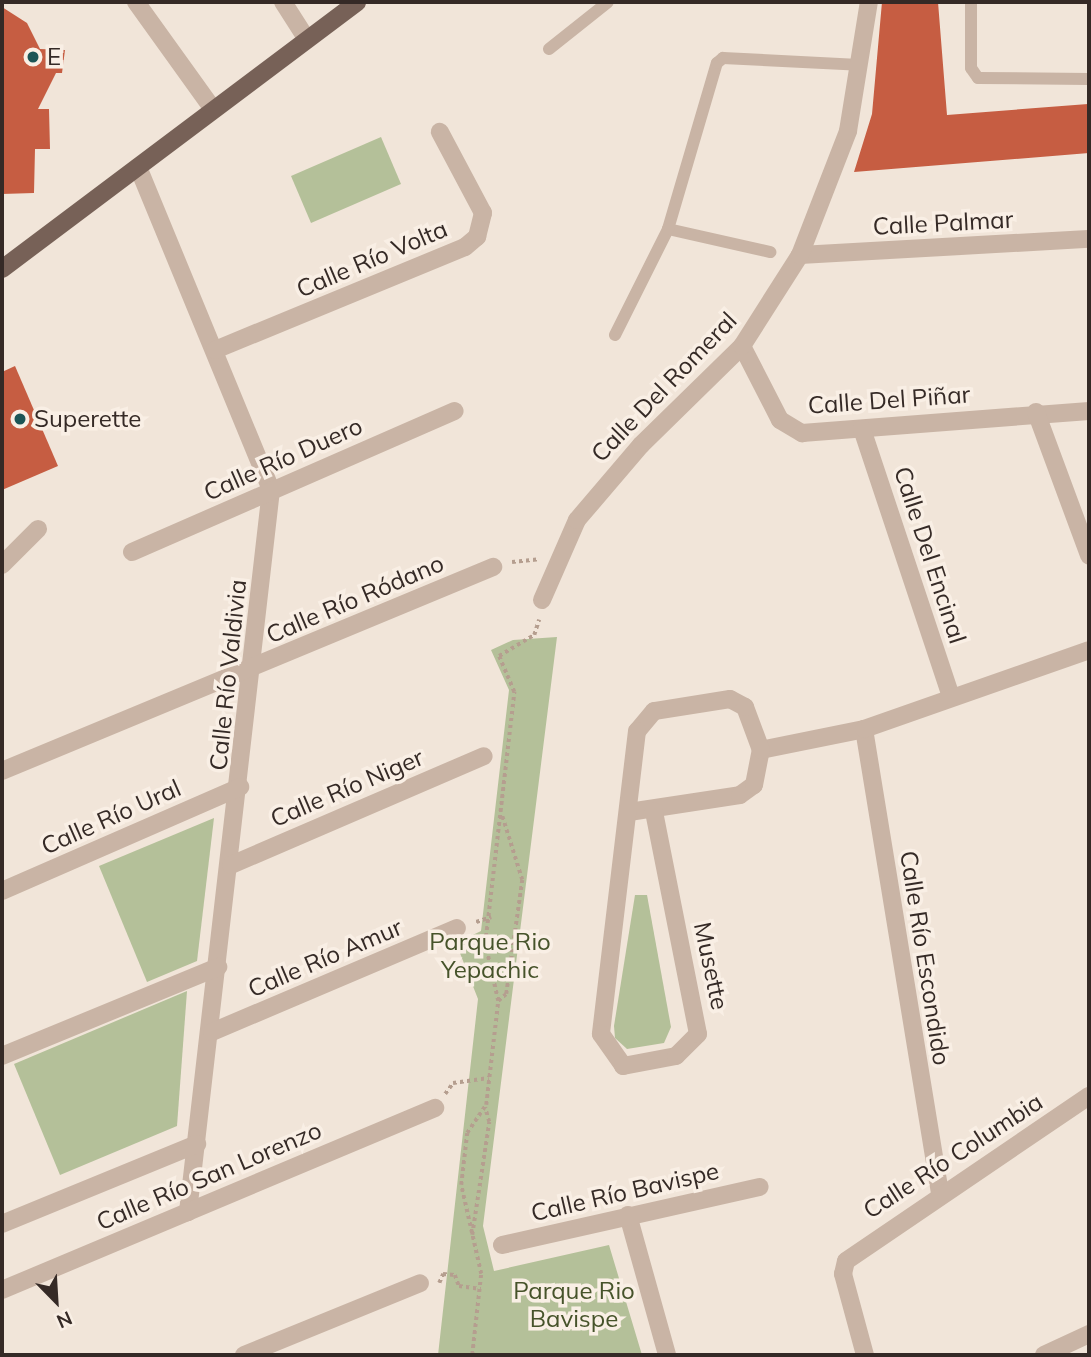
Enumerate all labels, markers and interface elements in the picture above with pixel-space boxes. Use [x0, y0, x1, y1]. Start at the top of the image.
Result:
place label: E [47, 43, 61, 71]
marker: E [25, 49, 41, 65]
street label: Calle Palmar [872, 205, 1014, 241]
street label: Calle Río Volta [292, 214, 452, 304]
street label: Calle Del Romeral [585, 306, 743, 468]
street label: Calle Del Piñar [807, 380, 971, 420]
place label: Superette [34, 405, 141, 433]
marker: Superette [12, 411, 28, 427]
street label: Calle Río Duero [199, 411, 367, 507]
street label: Calle Del Encinal [888, 463, 972, 647]
street label: Calle Río Ródano [262, 549, 448, 649]
street label: Calle Río Valdivia [204, 578, 252, 772]
street label: Calle Río Niger [266, 743, 428, 833]
street label: Calle Río Ural [37, 773, 185, 861]
street label: Calle Río Escondido [894, 849, 956, 1067]
street label: Calle Río Amur [244, 913, 406, 1003]
street label: Musette [688, 920, 734, 1012]
park label: Parque Rio Yepachic [429, 928, 551, 984]
street label: Calle Río Columbia [858, 1087, 1048, 1225]
street label: Calle Río San Lorenzo [92, 1116, 326, 1236]
street label: Calle Río Bavispe [528, 1156, 722, 1228]
north arrow [21, 1266, 91, 1336]
park label: Parque Rio Bavispe [513, 1277, 635, 1333]
text: N [53, 1306, 76, 1334]

